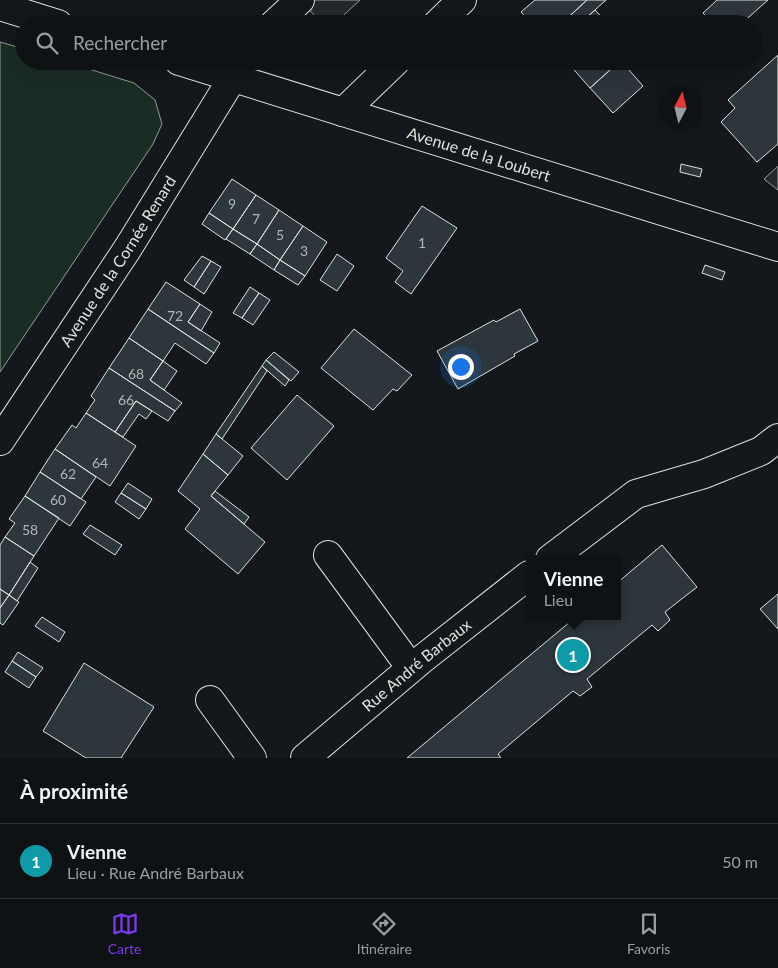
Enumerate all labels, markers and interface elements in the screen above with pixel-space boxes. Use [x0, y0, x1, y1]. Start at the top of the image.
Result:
search box [15, 15, 763, 70]
icon: search [33, 29, 61, 57]
text: Rechercher [73, 31, 167, 54]
north arrow [658, 85, 703, 130]
street label: Avenue de la Loubert [405, 122, 553, 185]
street label: Avenue de la Cornée Renard [55, 172, 179, 350]
house number: 9 [228, 195, 236, 212]
house number: 7 [252, 210, 260, 227]
house number: 5 [276, 226, 284, 243]
house number: 1 [418, 234, 426, 251]
house number: 3 [300, 242, 308, 259]
house number: 72 [167, 307, 183, 324]
your location [448, 354, 474, 380]
house number: 68 [128, 365, 144, 382]
house number: 66 [118, 391, 134, 408]
house number: 64 [92, 454, 108, 471]
house number: 62 [60, 465, 76, 482]
house number: 60 [50, 491, 66, 508]
house number: 58 [22, 521, 38, 538]
popup [526, 555, 621, 620]
text: Vienne [544, 567, 603, 590]
text: Lieu [544, 590, 573, 609]
street label: Rue André Barbaux [358, 615, 474, 715]
pin: 1 [557, 636, 589, 674]
text: À proximité [20, 778, 128, 803]
text: Vienne [67, 840, 127, 863]
text: 1 [31, 852, 41, 871]
text: 50 m [722, 852, 758, 871]
text: Lieu · Rue André Barbaux [67, 863, 244, 882]
tab: Carte [108, 910, 141, 957]
tab: Itinéraire [357, 910, 412, 957]
tab: Favoris [627, 910, 670, 957]

